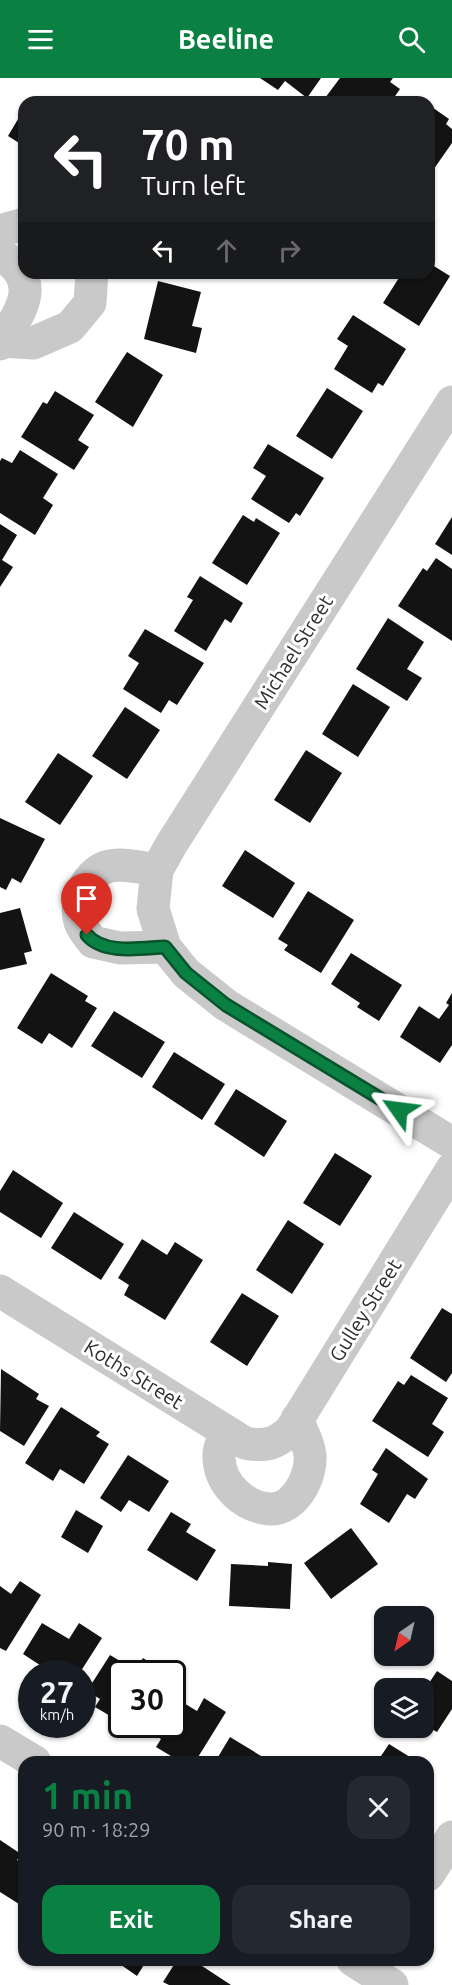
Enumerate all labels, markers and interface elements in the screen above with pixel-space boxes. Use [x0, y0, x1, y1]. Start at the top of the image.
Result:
icon: menu [24, 23, 57, 56]
icon: search [395, 23, 428, 56]
text: Beeline [178, 24, 274, 54]
icon: left [42, 120, 120, 198]
text: 70 m [141, 121, 235, 168]
text: Turn left [141, 170, 245, 200]
icon: left [147, 234, 180, 267]
icon: ahead [210, 234, 243, 267]
icon: right [273, 234, 306, 267]
street label: Michael Street [249, 591, 337, 713]
pin [61, 873, 112, 935]
icon: arrive [70, 882, 103, 915]
position arrow [367, 1078, 431, 1142]
street label: Gulley Street [324, 1254, 406, 1365]
street label: Koths Street [80, 1335, 188, 1414]
north arrow [374, 1606, 434, 1666]
map controls [374, 1606, 434, 1738]
speed limit sign: 30 [108, 1660, 186, 1738]
text: 27 [40, 1675, 74, 1709]
button: layers [374, 1678, 434, 1738]
text: km/h [40, 1706, 74, 1723]
text: 1 min [42, 1775, 133, 1816]
button: close [347, 1776, 410, 1839]
text: 90 m · 18:29 [42, 1818, 151, 1841]
button: Exit [42, 1885, 220, 1954]
button: Share [232, 1885, 410, 1954]

